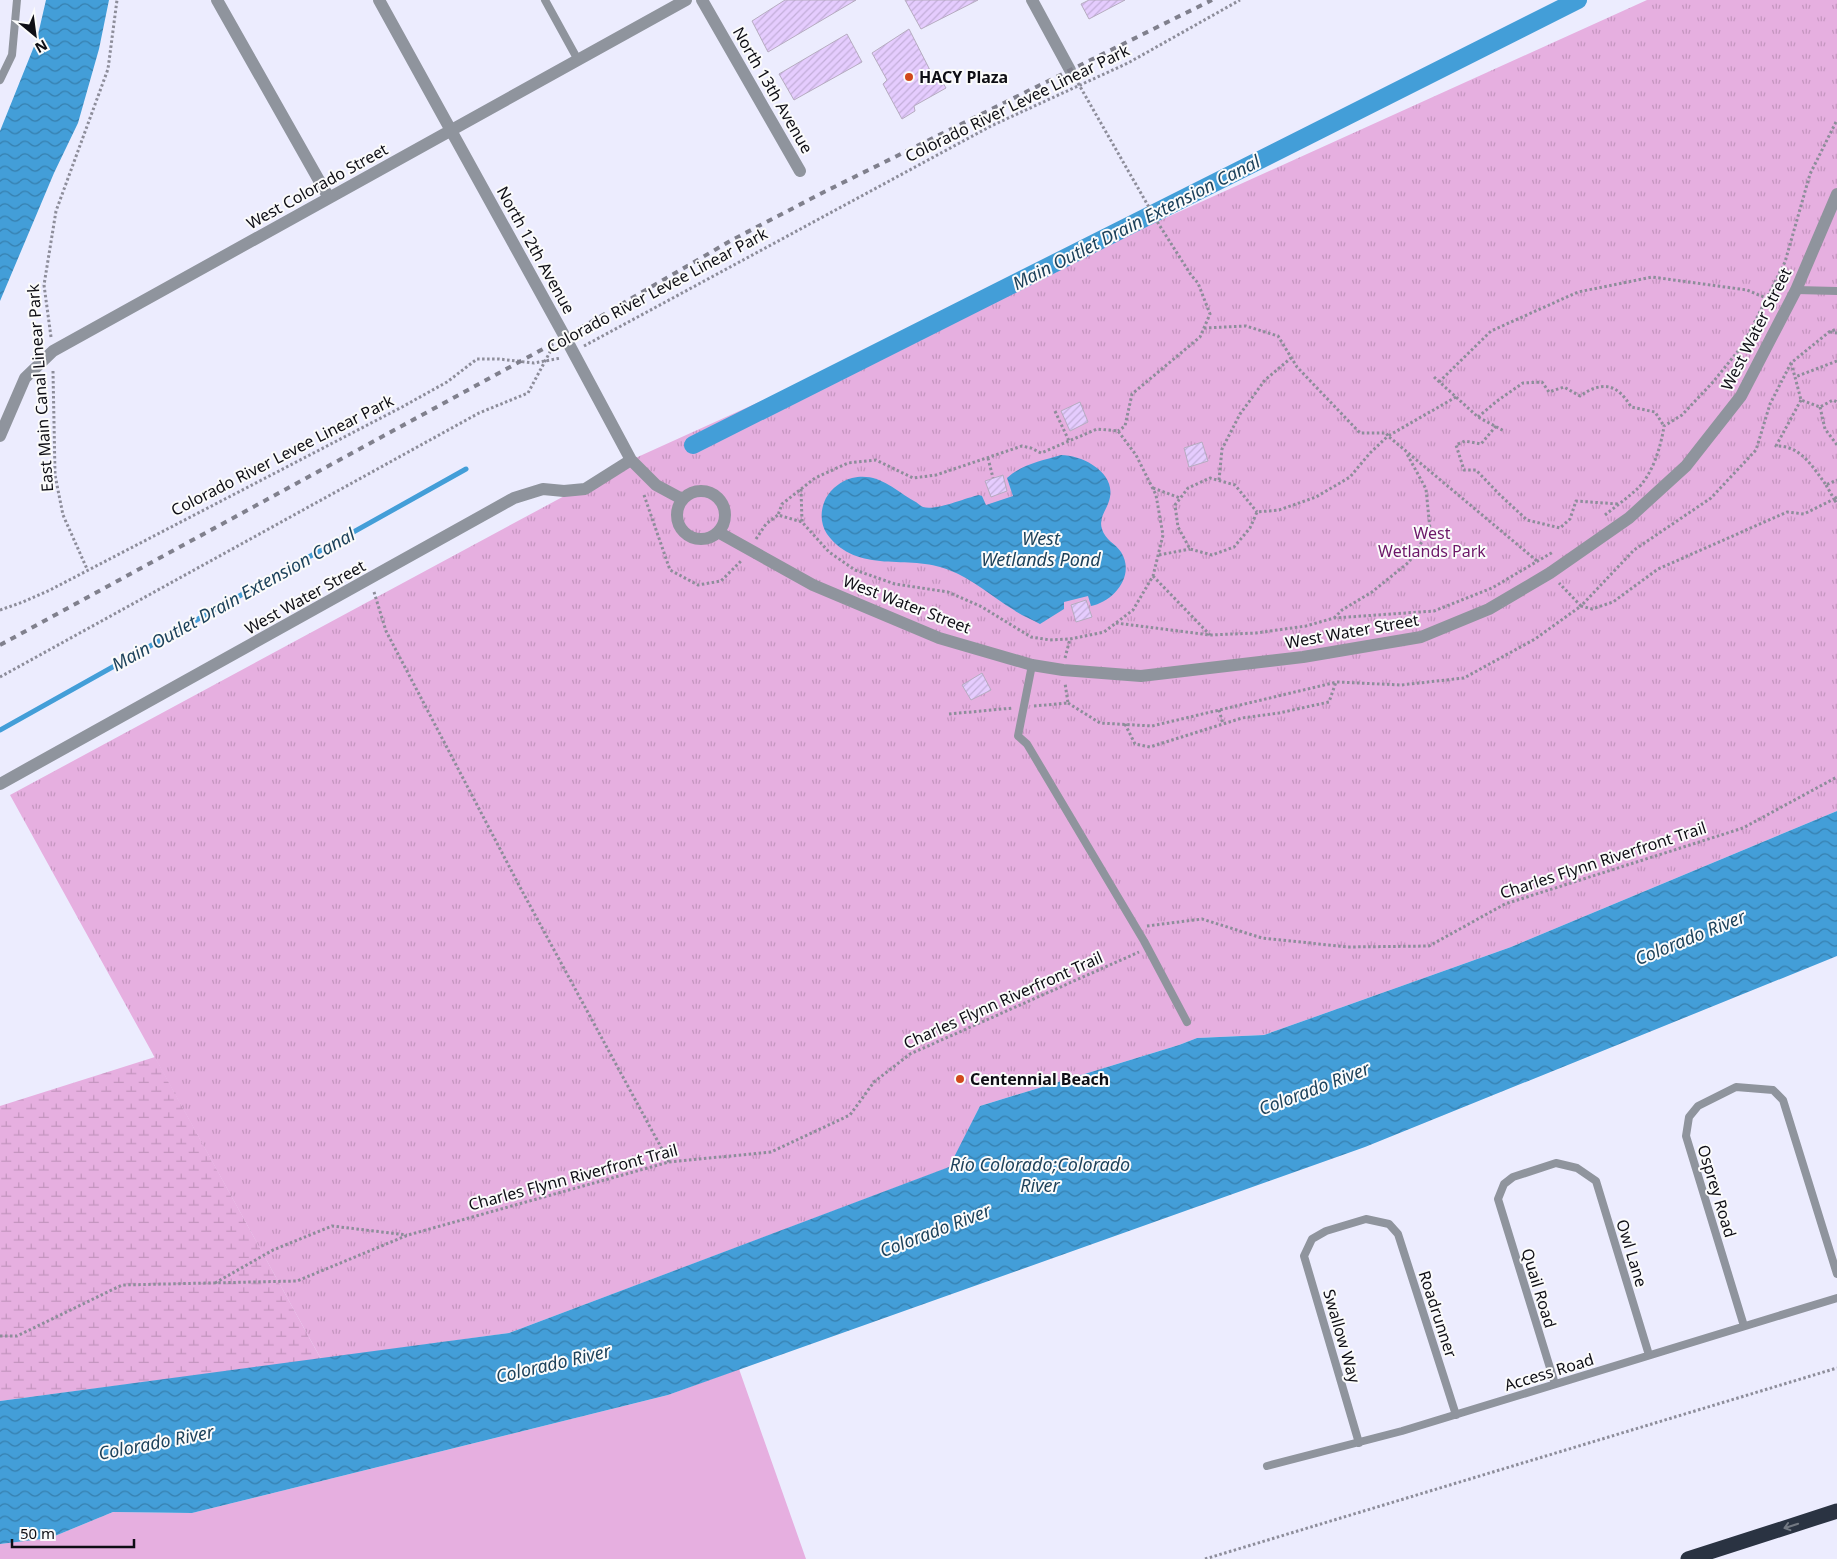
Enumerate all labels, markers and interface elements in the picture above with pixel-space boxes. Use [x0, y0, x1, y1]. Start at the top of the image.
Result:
north arrow [10, 10, 60, 60]
street label: North 13th Avenue [728, 23, 818, 157]
text: N [32, 36, 51, 58]
street label: Colorado River Levee Linear Park [901, 39, 1133, 167]
place label: HACY Plaza [919, 66, 1008, 88]
marker: HACY Plaza [903, 71, 915, 83]
street label: West Colorado Street [242, 138, 392, 234]
water label: Main Outlet Drain Extension Canal [1008, 149, 1264, 295]
street label: North 12th Avenue [492, 182, 580, 318]
street label: Colorado River Levee Linear Park [543, 222, 772, 358]
street label: West Water Street [1716, 264, 1797, 394]
street label: East Main Canal Linear Park [22, 283, 58, 493]
street label: Colorado River Levee Linear Park [167, 389, 397, 521]
water label: Main Outlet Drain Extension Canal [107, 522, 359, 676]
park label: West Wetlands Park [1378, 522, 1486, 562]
water label: West Wetlands Pond [981, 526, 1101, 571]
street label: West Water Street [241, 555, 370, 639]
street label: West Water Street [840, 570, 974, 639]
street label: West Water Street [1284, 608, 1421, 654]
street label: Charles Flynn Riverfront Trail [1497, 816, 1709, 904]
water label: Colorado River [1631, 904, 1750, 970]
street label: Charles Flynn Riverfront Trail [900, 946, 1106, 1054]
water label: Colorado River [1255, 1055, 1374, 1120]
place label: Centennial Beach [970, 1068, 1109, 1090]
marker: Centennial Beach [954, 1073, 966, 1085]
street label: Charles Flynn Riverfront Trail [466, 1138, 680, 1216]
street label: Osprey Road [1692, 1142, 1742, 1240]
water label: Río Colorado;Colorado River [950, 1152, 1130, 1197]
water label: Colorado River [876, 1197, 995, 1262]
street label: Owl Lane [1611, 1216, 1653, 1290]
street label: Quail Road [1516, 1245, 1562, 1331]
street label: Roadrunner [1414, 1268, 1463, 1361]
street label: Swallow Way [1318, 1287, 1366, 1386]
water label: Colorado River [493, 1338, 614, 1388]
street label: Access Road [1502, 1348, 1596, 1396]
water label: Colorado River [96, 1419, 217, 1465]
scale bar [12, 1516, 135, 1548]
one-way arrow [1783, 1522, 1799, 1531]
text: 50 m [20, 1523, 55, 1543]

